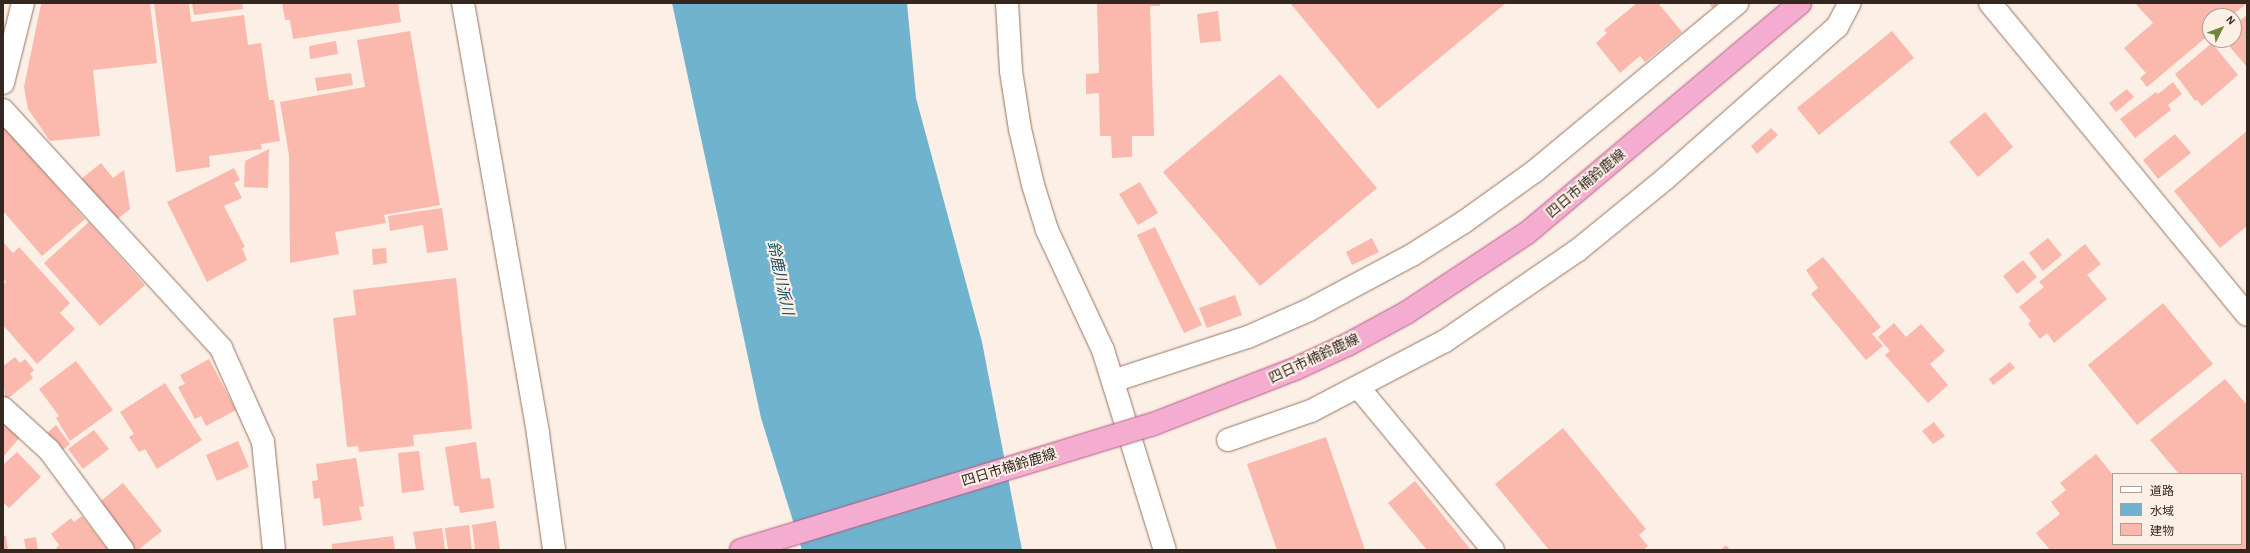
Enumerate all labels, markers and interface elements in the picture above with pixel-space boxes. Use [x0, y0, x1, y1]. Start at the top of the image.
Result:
north arrow [2202, 8, 2242, 48]
text: N [2224, 14, 2237, 27]
street label: 四日市楠鈴鹿線 [1543, 146, 1629, 222]
water label: 鈴鹿川派川 [763, 239, 797, 317]
street label: 四日市楠鈴鹿線 [1266, 331, 1362, 387]
street label: 四日市楠鈴鹿線 [960, 446, 1058, 490]
legend [2112, 473, 2242, 545]
text: 道路 [2150, 485, 2174, 497]
text: 水域 [2150, 505, 2174, 517]
text: 建物 [2150, 525, 2174, 537]

